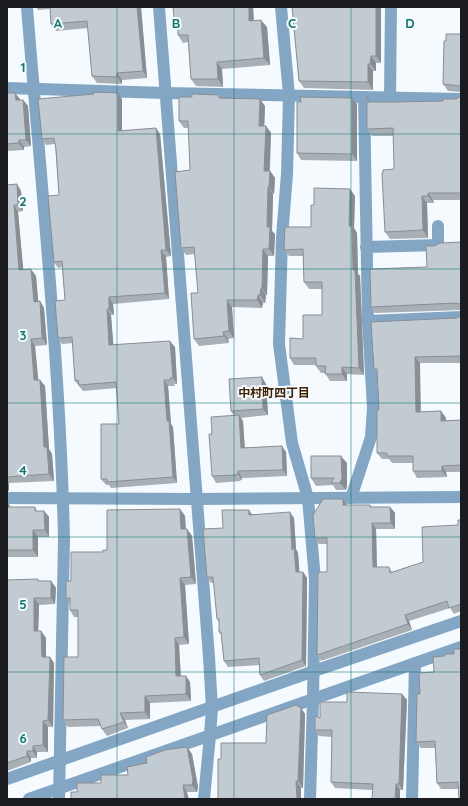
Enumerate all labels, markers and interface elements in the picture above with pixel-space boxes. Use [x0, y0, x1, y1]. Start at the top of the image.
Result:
text: A [54, 15, 63, 31]
text: B [172, 15, 180, 31]
text: C [288, 15, 296, 31]
text: D [405, 15, 415, 31]
text: 1 [20, 59, 26, 75]
text: 2 [19, 193, 27, 209]
text: 3 [20, 327, 27, 343]
district label: 中村町四丁目 [238, 385, 310, 400]
text: 4 [19, 462, 27, 478]
text: 5 [19, 596, 27, 612]
text: 6 [19, 730, 27, 746]

